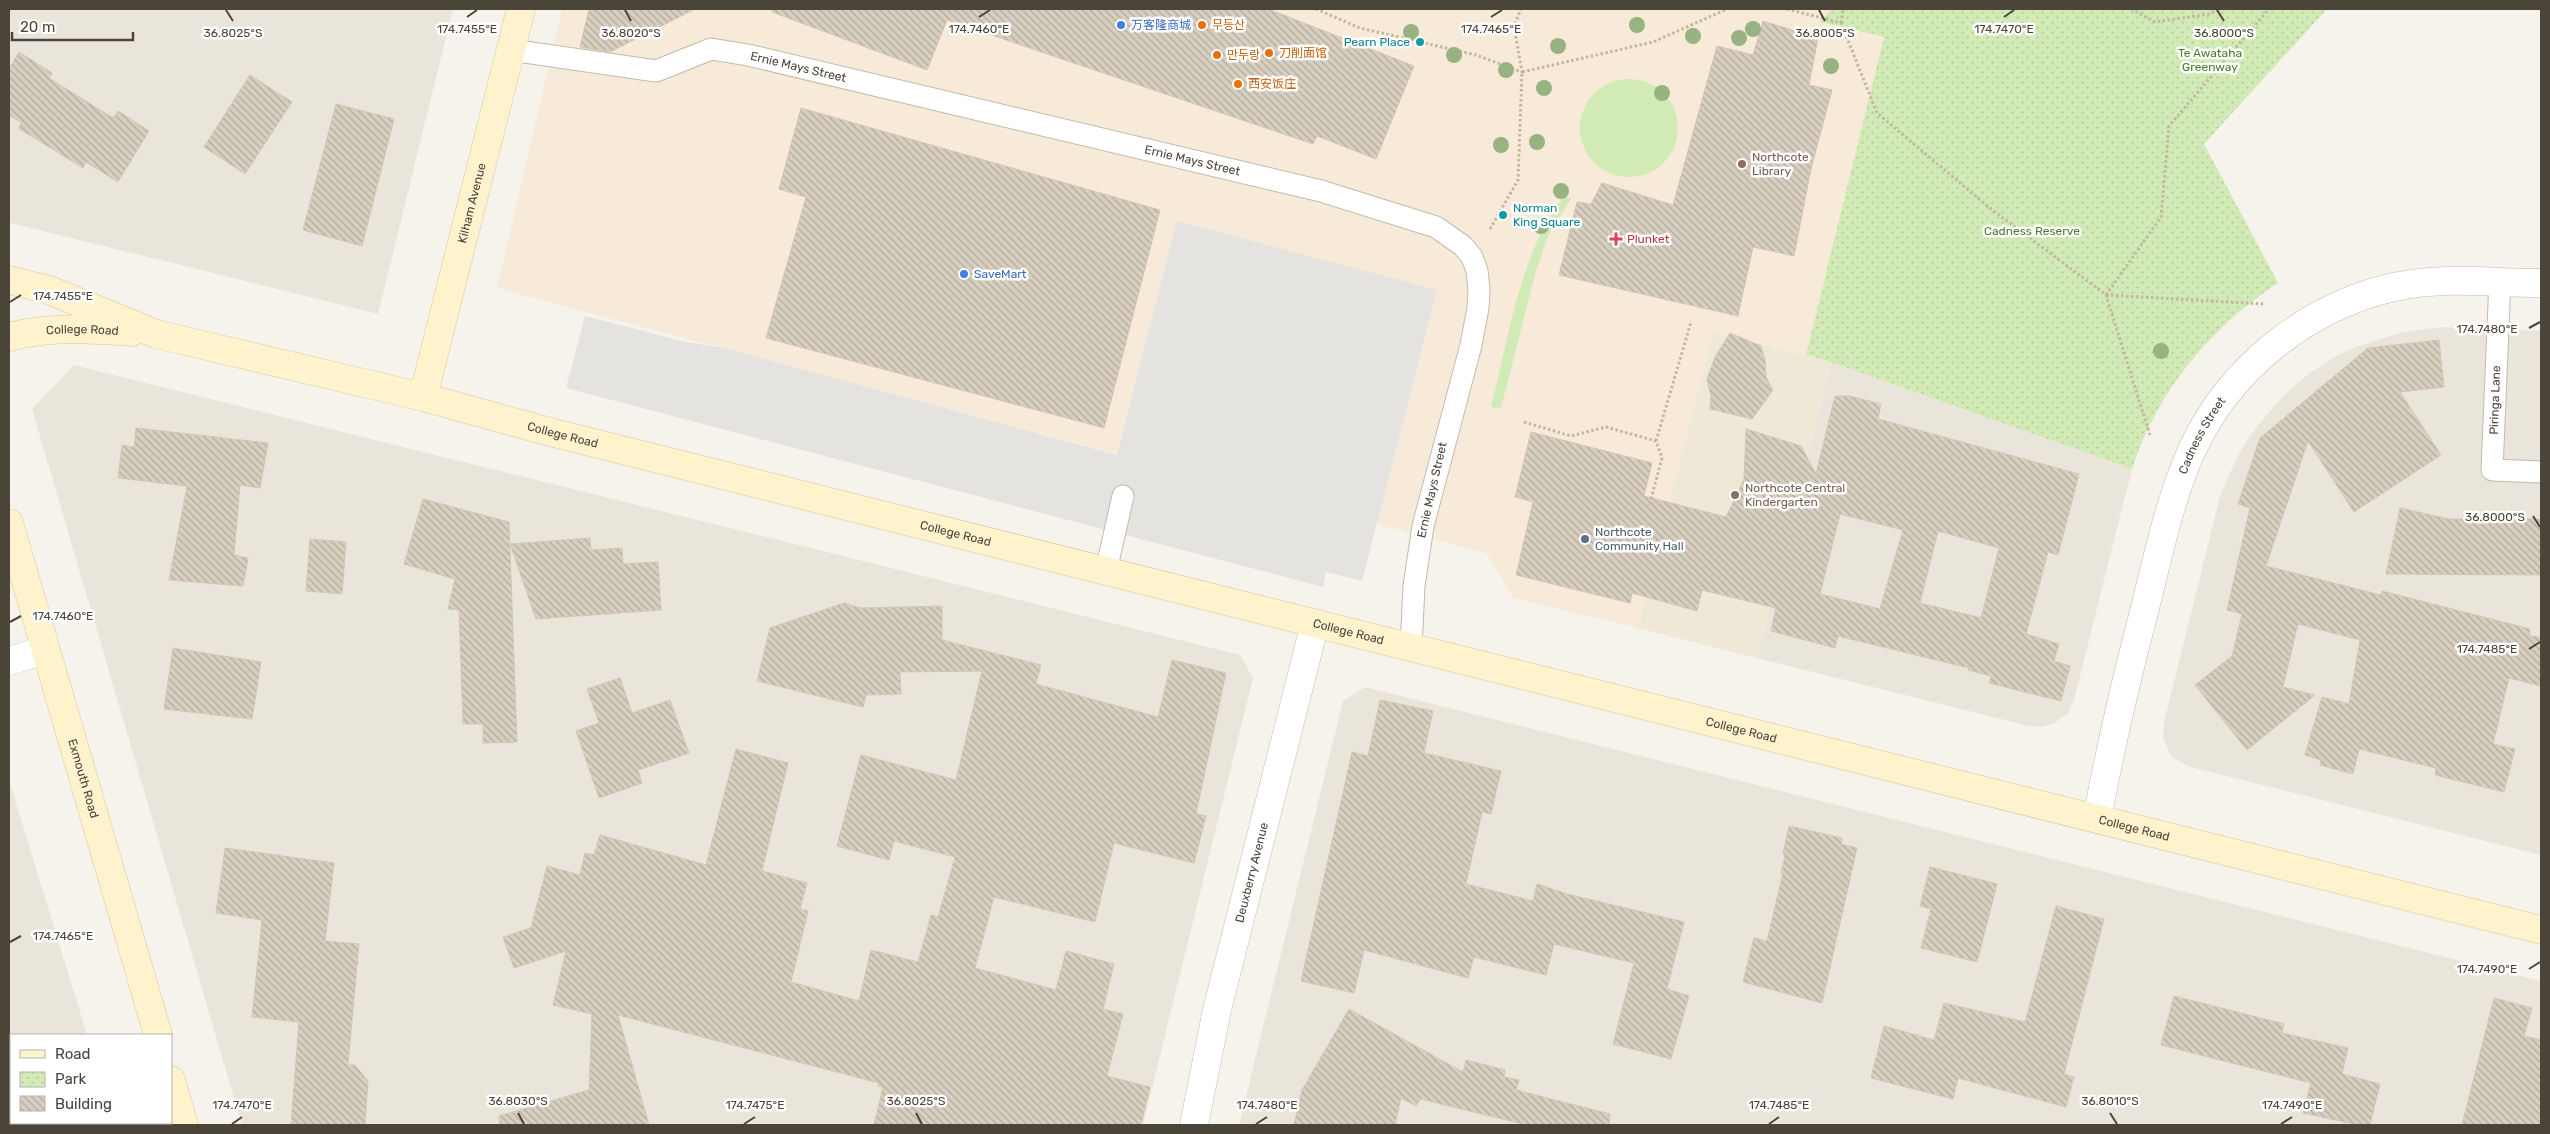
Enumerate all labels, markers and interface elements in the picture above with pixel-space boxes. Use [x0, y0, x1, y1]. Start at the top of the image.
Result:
scale bar [12, 10, 134, 42]
text: 20 m [20, 18, 55, 36]
place label: 万客隆商城 [1131, 18, 1191, 32]
place label: 무등산 [1212, 18, 1245, 32]
marker: 万客隆商城 [1115, 19, 1127, 31]
marker: 무등산 [1196, 19, 1208, 31]
text: 174.7455°E [437, 22, 497, 36]
text: 174.7460°E [949, 22, 1009, 36]
text: 174.7465°E [1461, 22, 1521, 36]
text: 174.7470°E [1974, 22, 2034, 36]
text: 36.8025°S [204, 26, 262, 40]
text: 36.8020°S [601, 26, 661, 40]
text: 36.8005°S [1795, 26, 1855, 40]
text: 36.8000°S [2194, 26, 2254, 40]
place label: Pearn Place [1344, 35, 1410, 49]
marker: Pearn Place [1414, 36, 1426, 48]
place label: 刀削面馆 [1279, 46, 1327, 60]
park label: Te Awataha Greenway [2178, 46, 2242, 74]
marker: 刀削面馆 [1263, 47, 1275, 59]
place label: 만두랑 [1227, 48, 1260, 62]
street label: Ernie Mays Street [749, 49, 848, 85]
marker: 만두랑 [1211, 49, 1223, 61]
place label: 西安饭庄 [1248, 77, 1296, 91]
marker: 西安饭庄 [1232, 78, 1244, 90]
street label: Ernie Mays Street [1143, 142, 1242, 179]
place label: Northcote Library [1752, 150, 1809, 178]
marker: Northcote Library [1736, 158, 1748, 170]
street label: Kilham Avenue [455, 161, 489, 245]
place label: Norman King Square [1513, 201, 1580, 229]
marker: Norman King Square [1497, 209, 1509, 221]
park label: Cadness Reserve [1984, 224, 2080, 238]
marker: Plunket [1609, 232, 1623, 246]
place label: Plunket [1627, 232, 1670, 246]
place label: SaveMart [974, 267, 1027, 281]
marker: SaveMart [958, 268, 970, 280]
text: 174.7455°E [33, 289, 93, 303]
street label: College Road [45, 322, 119, 338]
text: 174.7480°E [2456, 322, 2518, 336]
street label: Piringa Lane [2487, 365, 2503, 435]
street label: Cadness Street [2176, 394, 2229, 476]
street label: College Road [526, 419, 600, 451]
street label: Ernie Mays Street [1414, 440, 1450, 539]
place label: Northcote Central Kindergarten [1745, 481, 1845, 509]
marker: Northcote Central Kindergarten [1729, 489, 1741, 501]
text: 36.8000°S [2465, 510, 2525, 524]
street label: College Road [919, 518, 993, 549]
place label: Northcote Community Hall [1595, 525, 1684, 553]
marker: Northcote Community Hall [1579, 533, 1591, 545]
text: 174.7460°E [33, 609, 93, 623]
street label: College Road [1311, 616, 1385, 647]
text: 174.7485°E [2457, 642, 2517, 656]
street label: College Road [1704, 714, 1778, 746]
street label: Exmouth Road [65, 737, 101, 820]
street label: College Road [2097, 813, 2171, 844]
street label: Deuxberry Avenue [1232, 821, 1271, 924]
text: 174.7465°E [33, 929, 93, 943]
text: 174.7490°E [2457, 962, 2517, 976]
legend [10, 1034, 172, 1124]
text: Road [55, 1045, 91, 1063]
text: Park [55, 1070, 86, 1088]
text: 36.8030°S [488, 1094, 548, 1108]
text: 36.8025°S [887, 1094, 945, 1108]
text: 36.8010°S [2081, 1094, 2139, 1108]
text: Building [55, 1095, 112, 1113]
text: 174.7470°E [212, 1098, 272, 1112]
text: 174.7475°E [725, 1098, 785, 1112]
text: 174.7480°E [1236, 1098, 1298, 1112]
text: 174.7485°E [1749, 1098, 1809, 1112]
text: 174.7490°E [2262, 1098, 2322, 1112]

